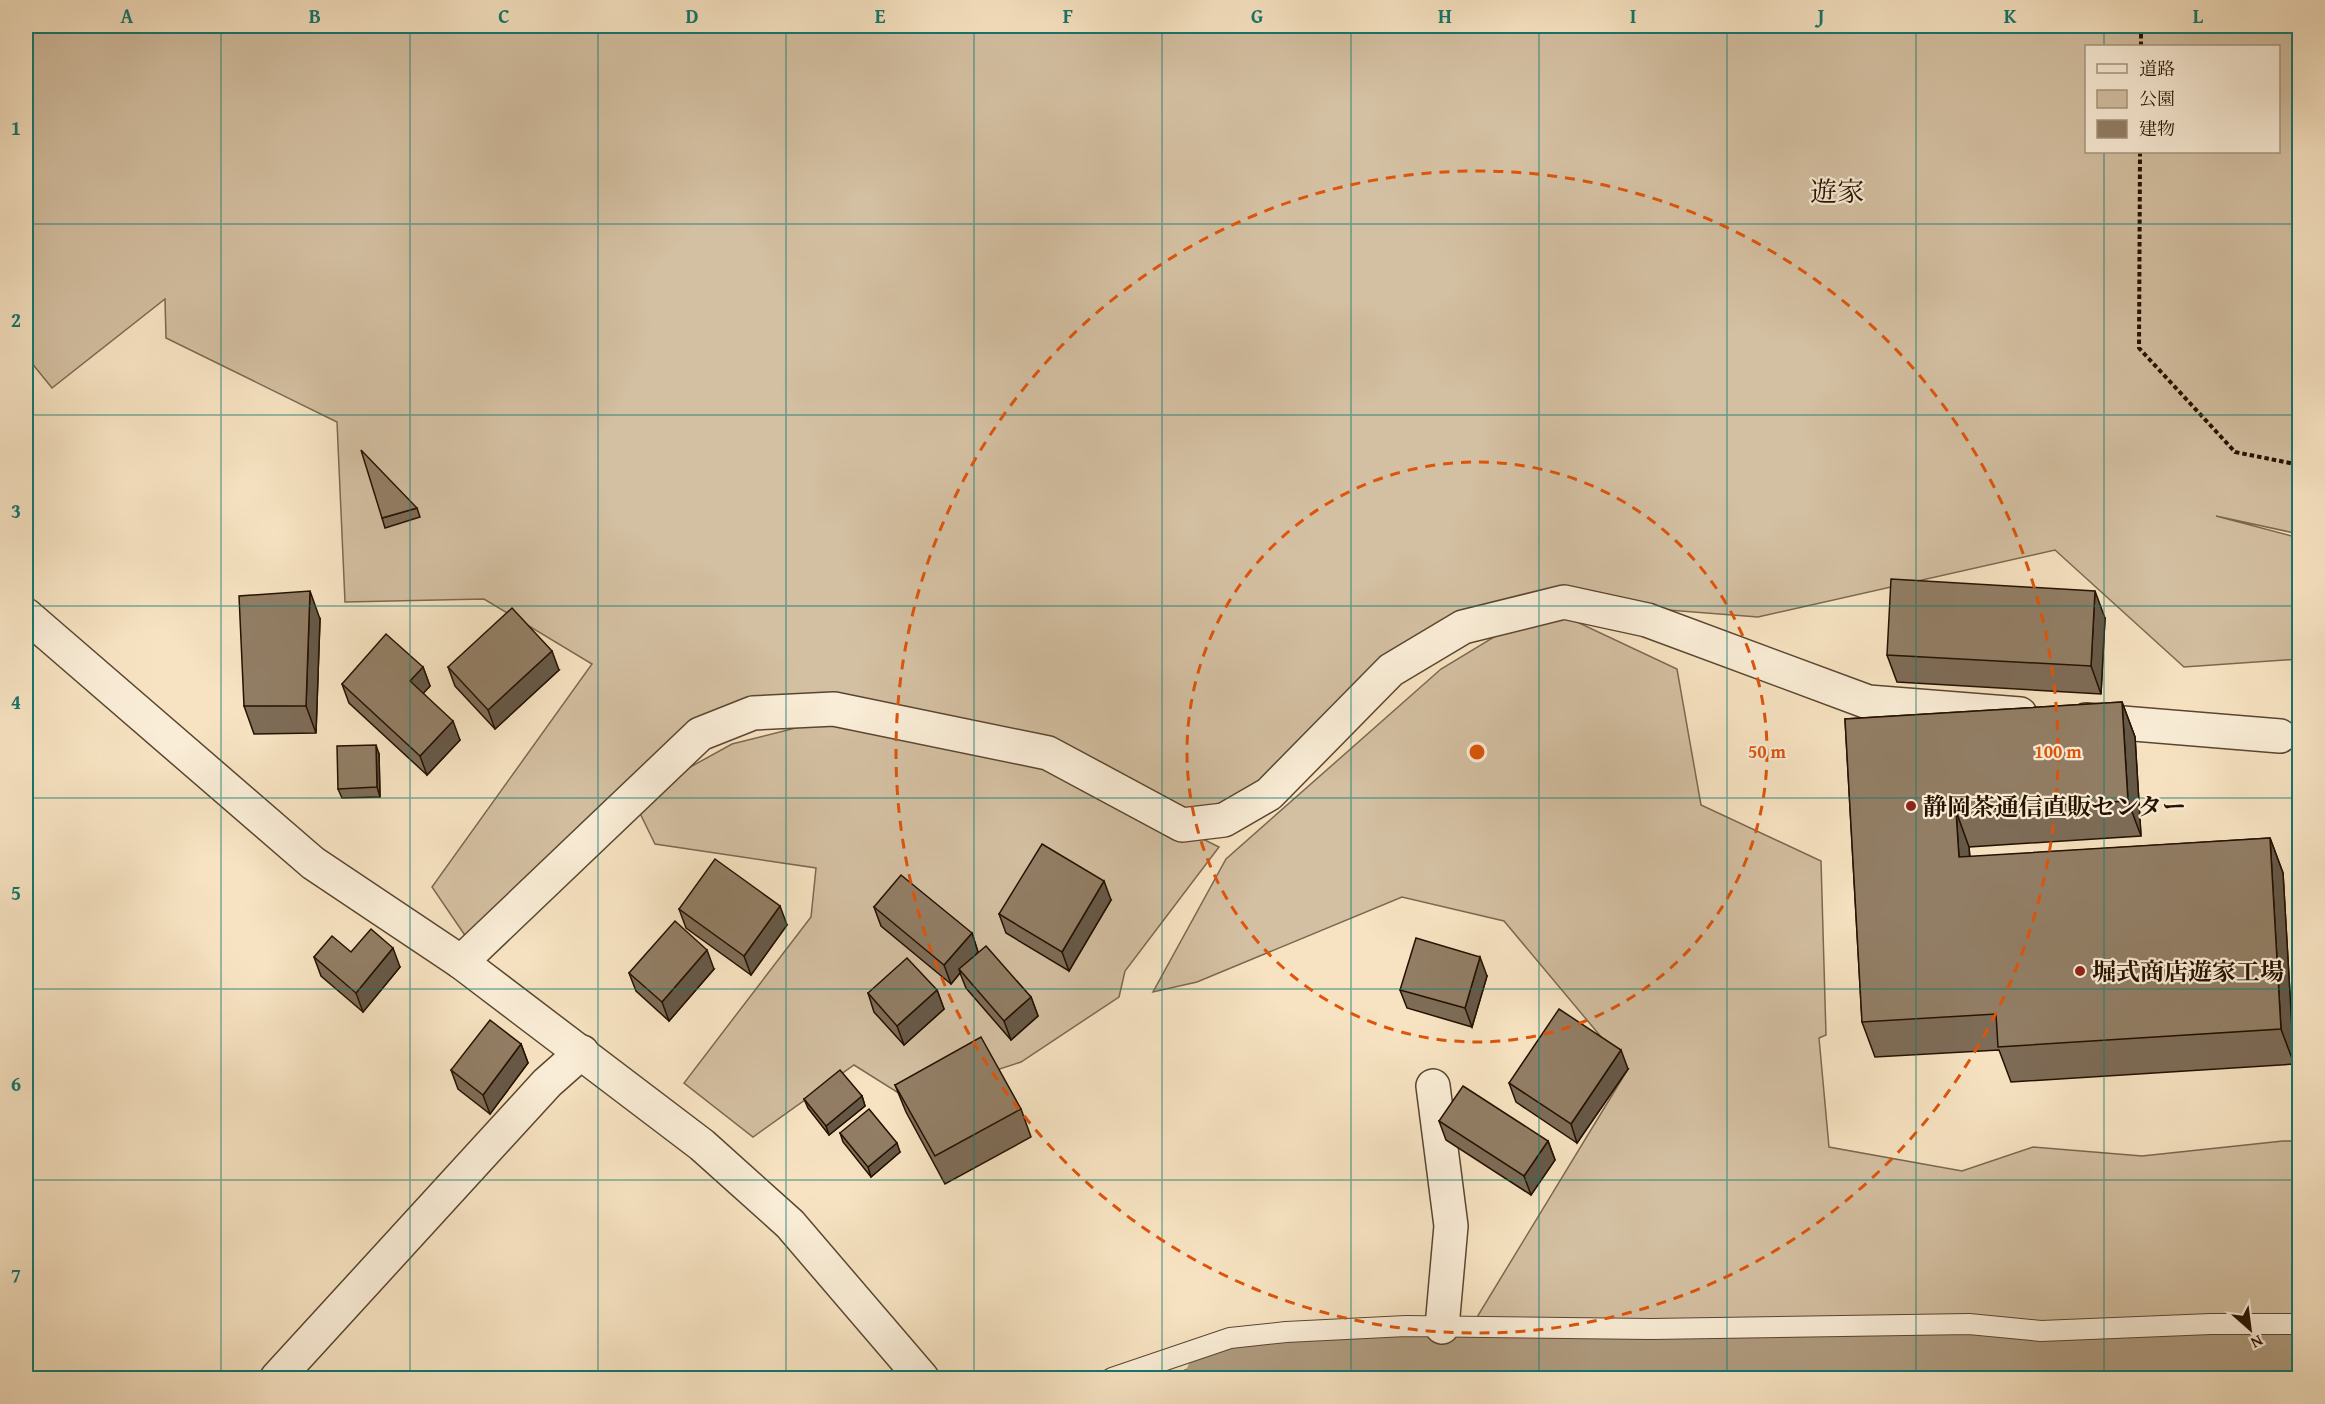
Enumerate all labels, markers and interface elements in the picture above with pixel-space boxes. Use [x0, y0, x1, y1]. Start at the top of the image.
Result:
text: A [121, 1, 134, 30]
text: B [309, 1, 321, 30]
text: C [498, 1, 510, 30]
text: D [685, 1, 699, 30]
text: E [875, 1, 886, 30]
text: F [1063, 1, 1073, 30]
text: G [1251, 1, 1263, 30]
text: H [1438, 1, 1452, 30]
text: I [1630, 1, 1636, 30]
text: J [1815, 1, 1825, 30]
text: K [2004, 1, 2017, 30]
text: L [2193, 1, 2204, 30]
legend [2085, 45, 2280, 153]
text: 道路 [2139, 55, 2175, 82]
text: 公園 [2139, 85, 2175, 112]
text: 1 [11, 113, 21, 142]
text: 建物 [2139, 115, 2175, 142]
district label: 遊家 [1810, 171, 1864, 211]
text: 2 [11, 305, 21, 334]
text: 3 [11, 496, 21, 525]
text: 4 [11, 687, 21, 716]
text: 50 m [1748, 738, 1787, 765]
text: 100 m [2034, 738, 2082, 765]
centre of rings [1467, 742, 1487, 762]
place label: 静岡茶通信直販センター [1923, 789, 2186, 824]
marker: 静岡茶通信直販センター [1904, 799, 1918, 813]
text: 5 [11, 878, 21, 907]
place label: 堀式商店遊家工場 [2092, 954, 2284, 989]
marker: 堀式商店遊家工場 [2073, 964, 2087, 978]
text: 6 [11, 1069, 21, 1098]
text: 7 [11, 1260, 21, 1289]
north arrow [2220, 1299, 2280, 1359]
text: N [2246, 1329, 2267, 1355]

